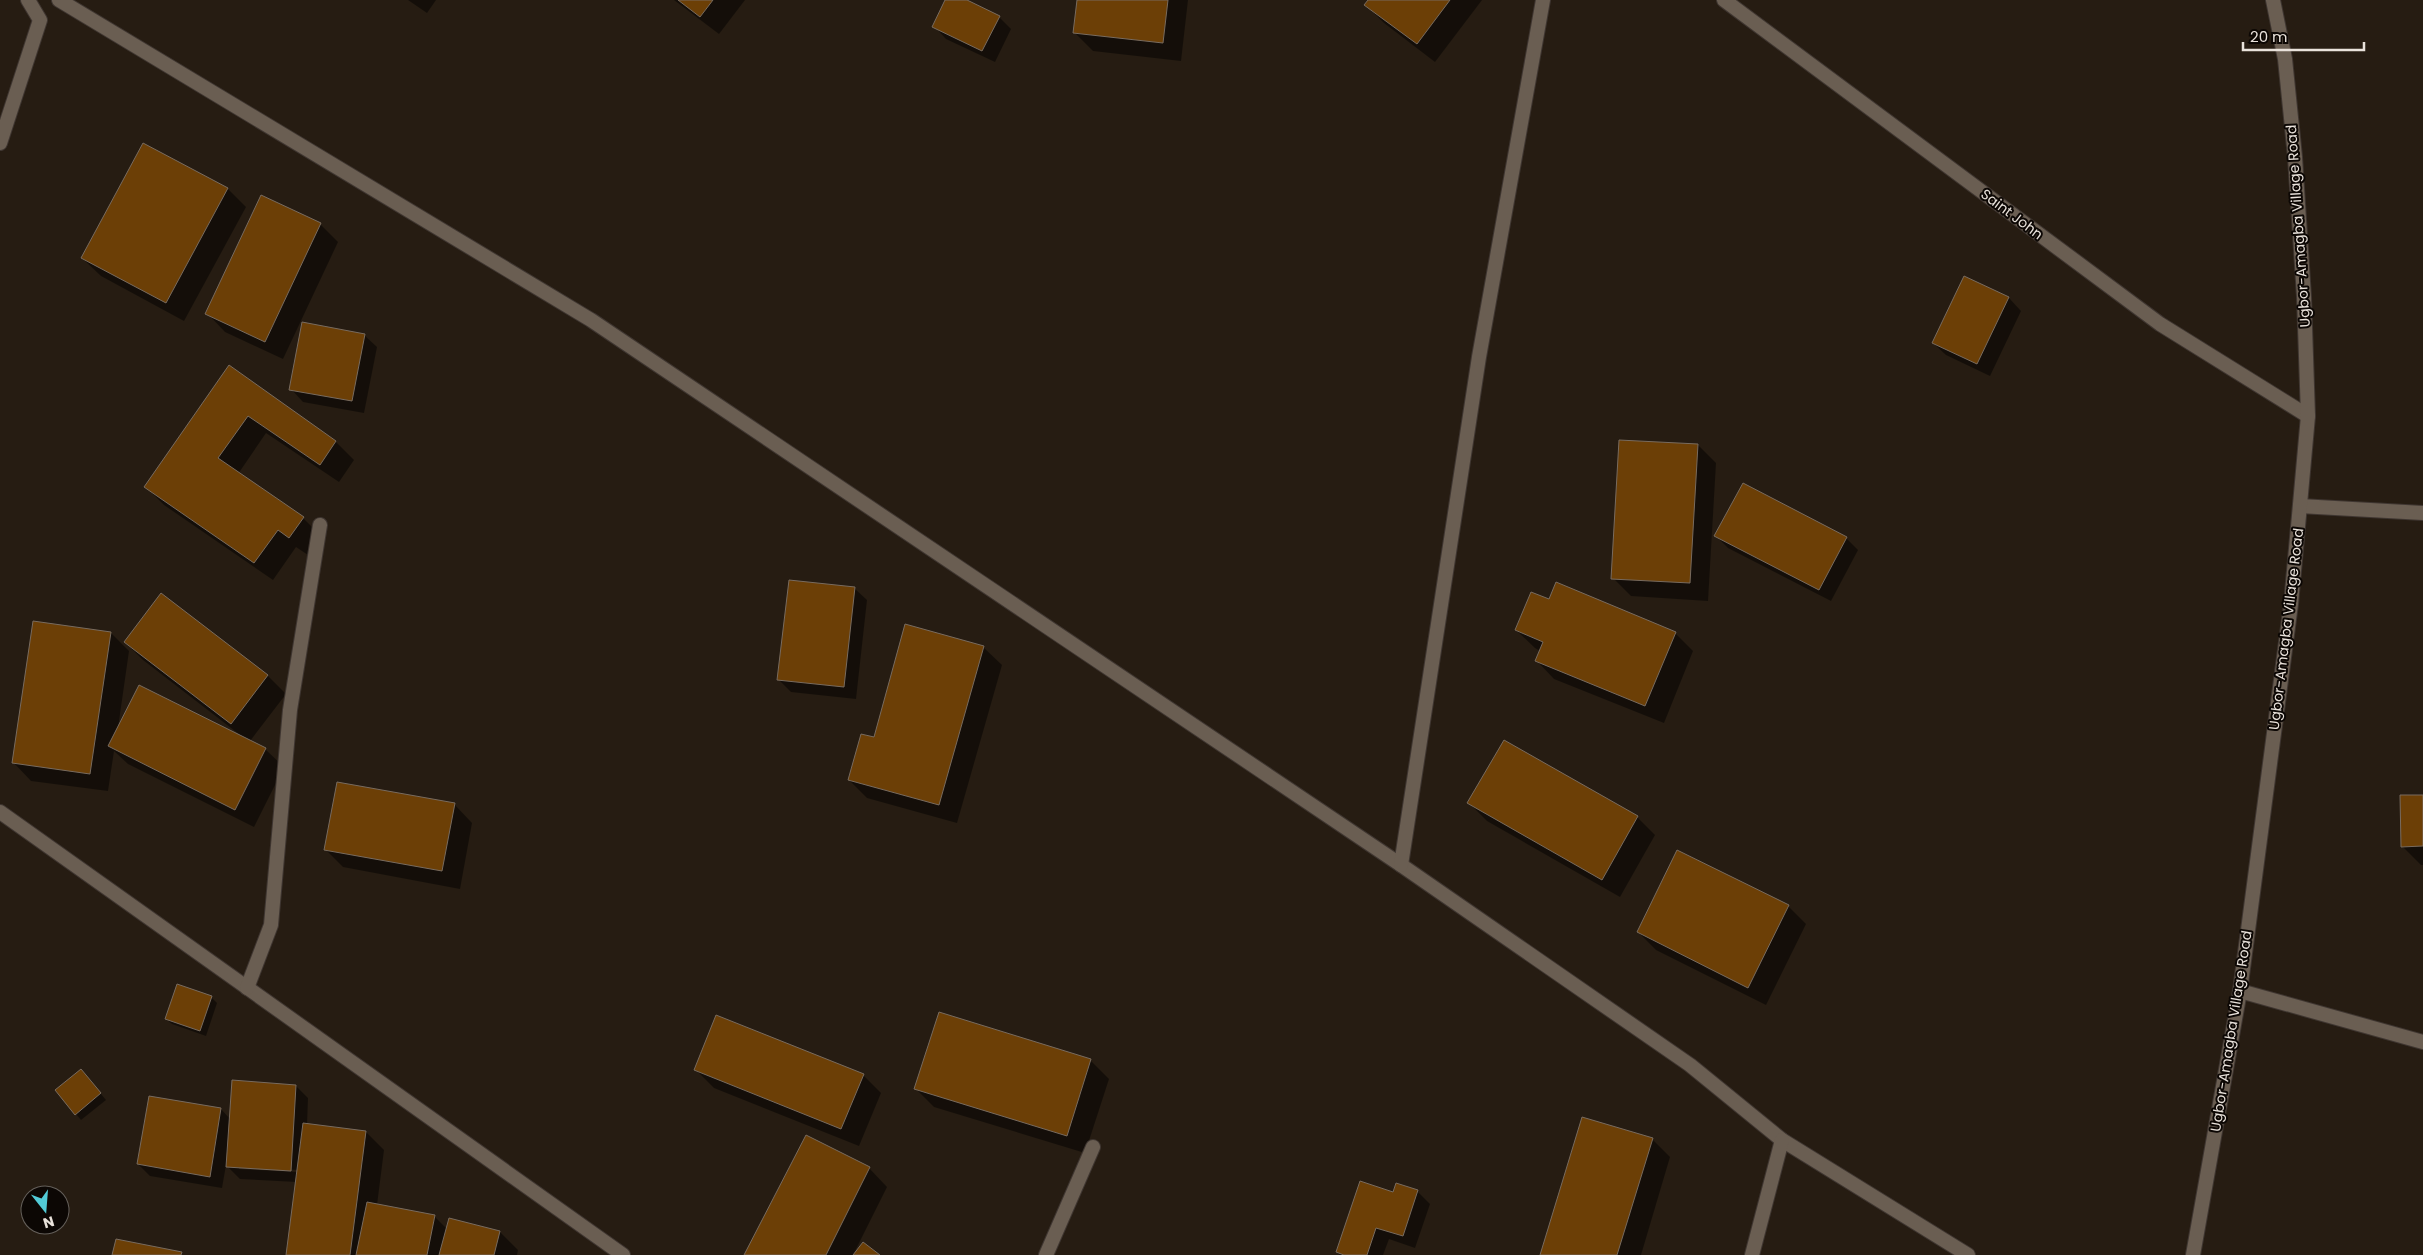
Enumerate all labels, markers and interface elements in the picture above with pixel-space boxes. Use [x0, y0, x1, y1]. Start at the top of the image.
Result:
scale bar [2243, 20, 2364, 52]
text: 20 m [2250, 26, 2288, 47]
street label: Ugbor-Amagba Village Road [2281, 124, 2315, 328]
street label: Saint John [1977, 184, 2047, 244]
street label: Ugbor-Amagba Village Road [2264, 527, 2308, 731]
street label: Ugbor-Amagba Village Road [2205, 929, 2257, 1133]
north arrow [20, 1185, 70, 1235]
text: N [41, 1211, 57, 1234]

